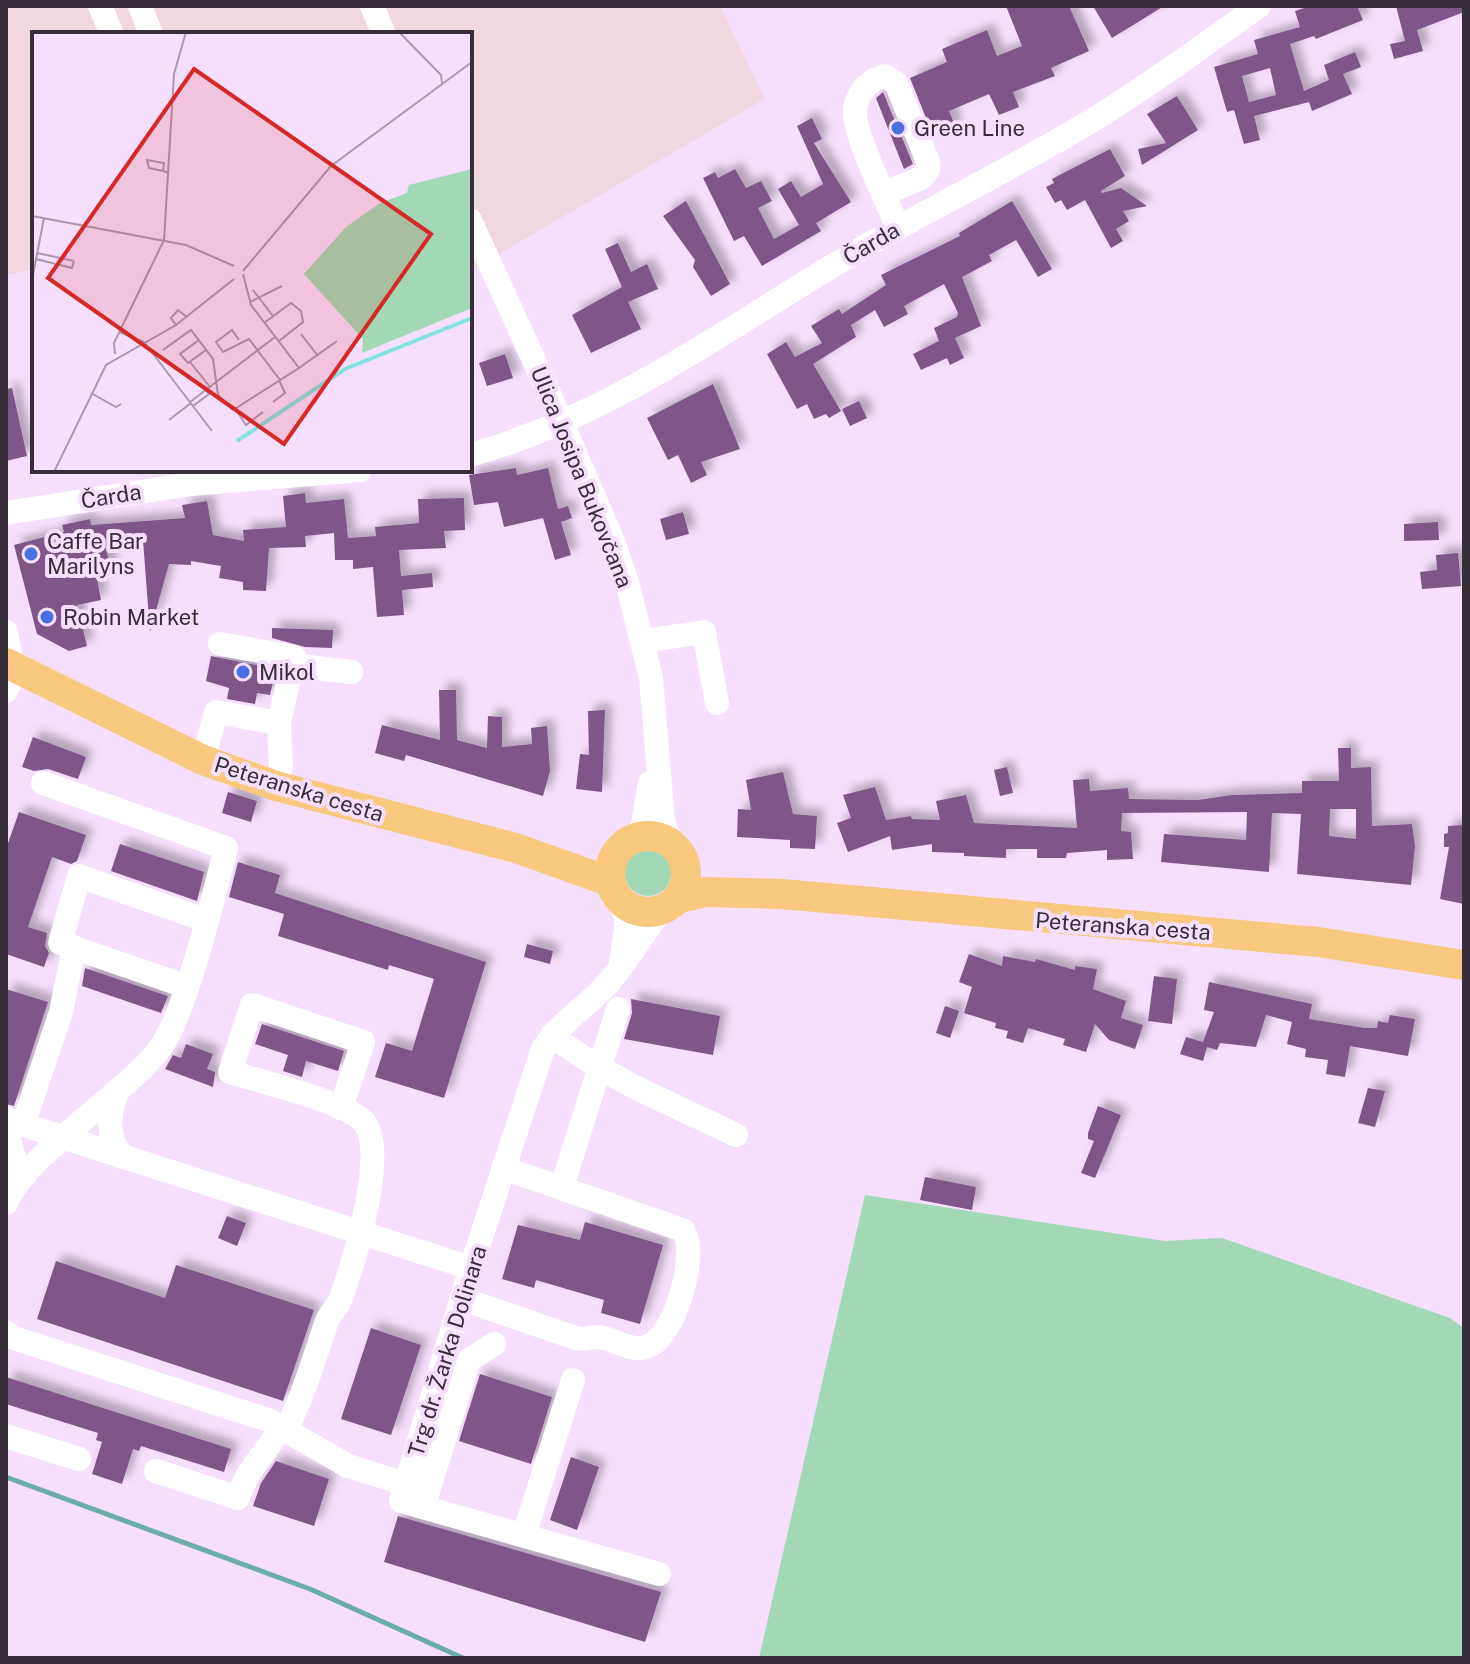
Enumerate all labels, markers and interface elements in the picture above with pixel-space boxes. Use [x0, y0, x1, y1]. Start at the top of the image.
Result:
inset map [32, 32, 472, 472]
place label: Green Line [914, 115, 1025, 141]
marker: Green Line [889, 119, 907, 137]
street label: Čarda [838, 217, 904, 269]
street label: Ulica Josipa Bukovčana [526, 363, 638, 591]
street label: Čarda [79, 478, 143, 514]
place label: Caffe Bar Marilyns [47, 528, 144, 579]
marker: Caffe Bar Marilyns [22, 545, 40, 563]
place label: Robin Market [63, 604, 199, 630]
marker: Robin Market [38, 608, 56, 626]
place label: Mikol [259, 659, 315, 685]
marker: Mikol [234, 663, 252, 681]
street label: Peteranska cesta [211, 751, 387, 827]
street label: Peteranska cesta [1034, 907, 1212, 945]
street label: Trg dr. Žarka Dolinara [403, 1242, 491, 1460]

